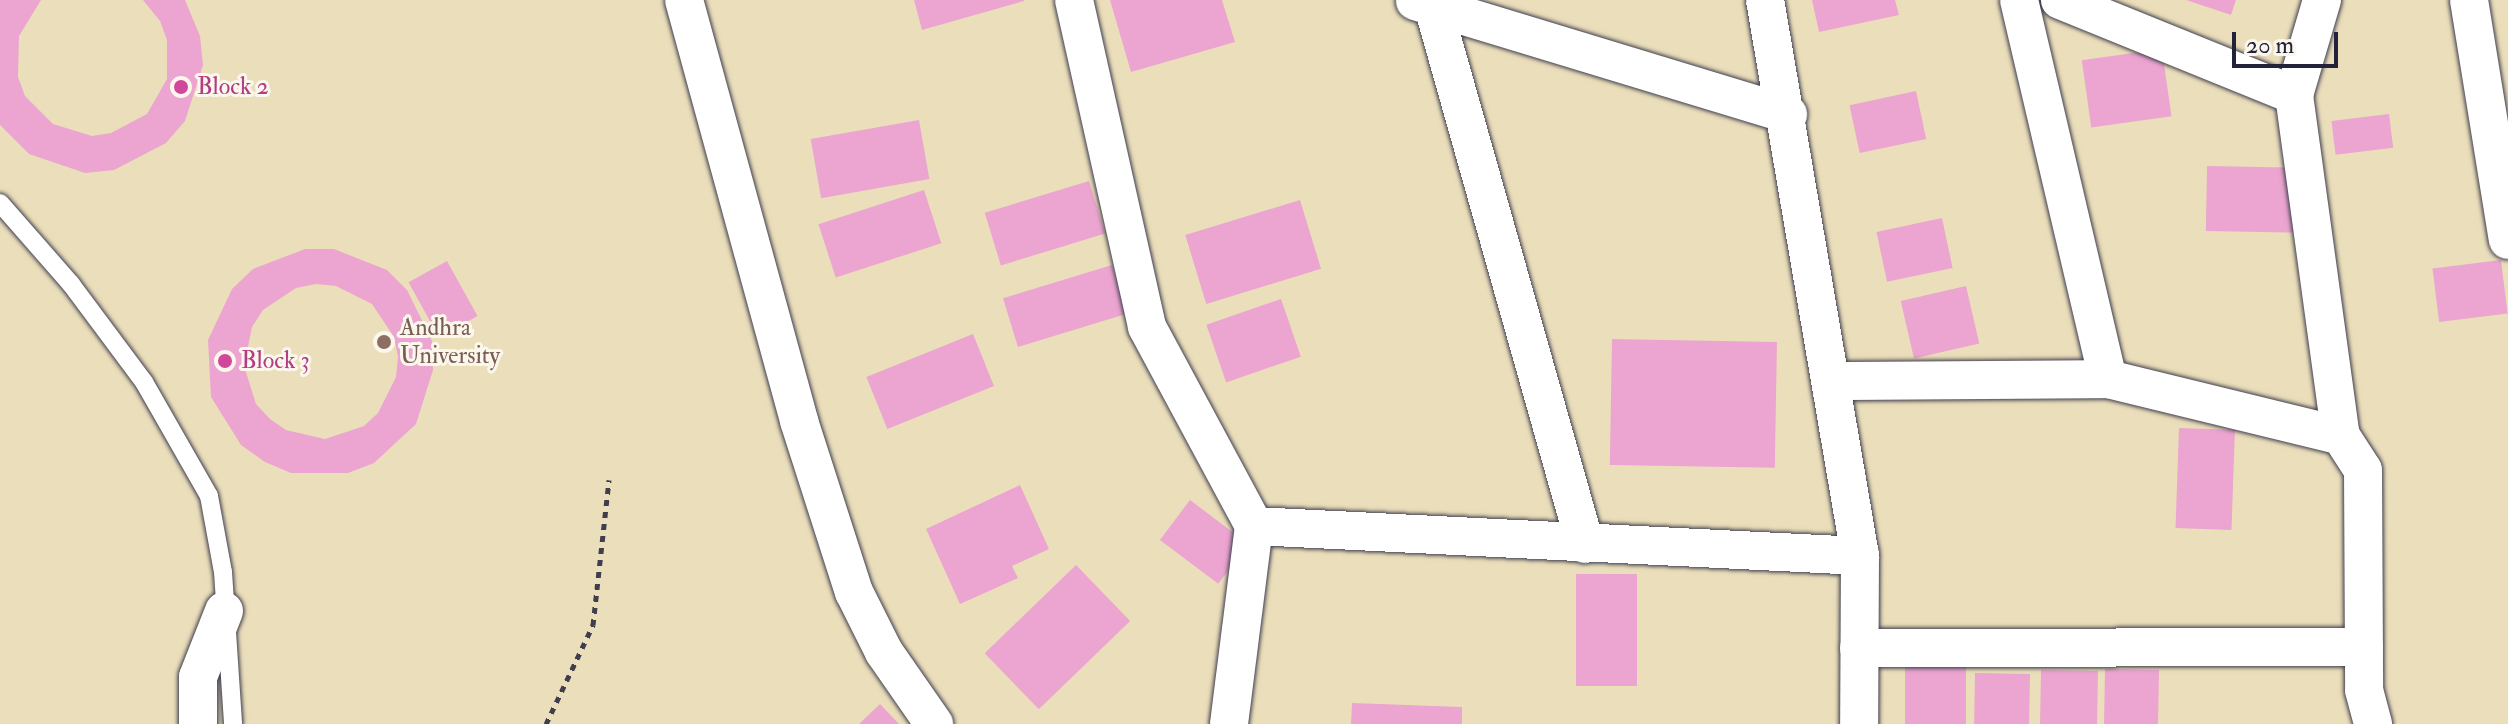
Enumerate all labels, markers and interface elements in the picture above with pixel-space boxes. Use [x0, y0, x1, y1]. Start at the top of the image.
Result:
scale bar [2236, 16, 2342, 66]
text: 20 m [2246, 30, 2294, 61]
place label: Block 2 [197, 73, 269, 101]
marker: Block 2 [172, 78, 190, 96]
place label: Andhra University [400, 314, 500, 370]
marker: Andhra University [375, 333, 393, 351]
place label: Block 3 [241, 347, 310, 375]
marker: Block 3 [216, 352, 234, 370]

